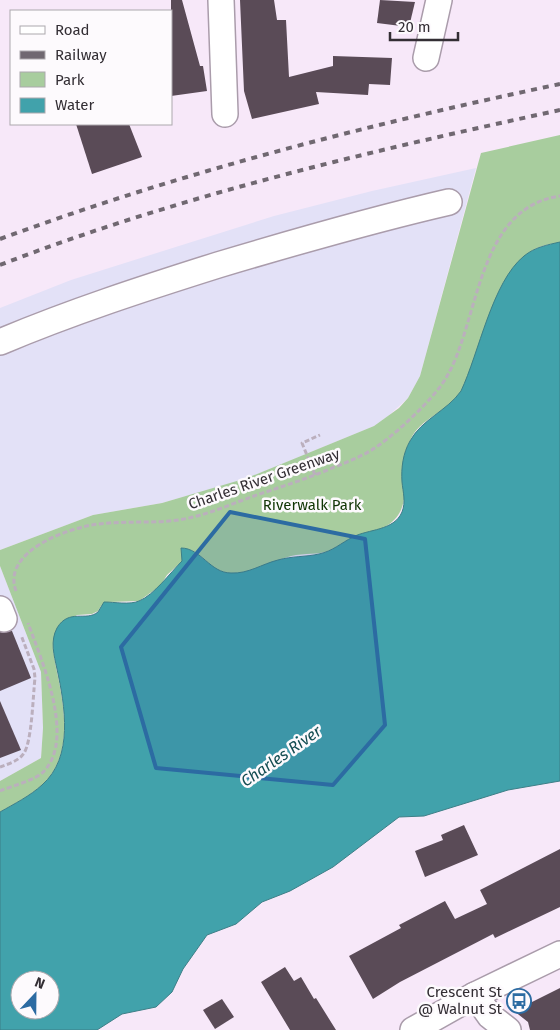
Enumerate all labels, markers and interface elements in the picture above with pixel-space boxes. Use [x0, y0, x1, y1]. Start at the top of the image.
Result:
legend [10, 10, 172, 125]
scale bar [390, 10, 458, 42]
text: 20 m [398, 18, 431, 36]
text: Road [55, 21, 90, 39]
text: Railway [55, 46, 107, 64]
text: Park [55, 71, 85, 89]
text: Water [55, 96, 94, 114]
street label: Charles River Greenway [186, 444, 343, 513]
park label: Riverwalk Park [263, 496, 362, 514]
water label: Charles River [237, 721, 326, 791]
north arrow [10, 970, 60, 1020]
text: N [32, 974, 47, 993]
place label: Crescent St @ Walnut St [418, 983, 503, 1018]
bus stop icon: Crescent St @ Walnut St [506, 988, 532, 1014]

